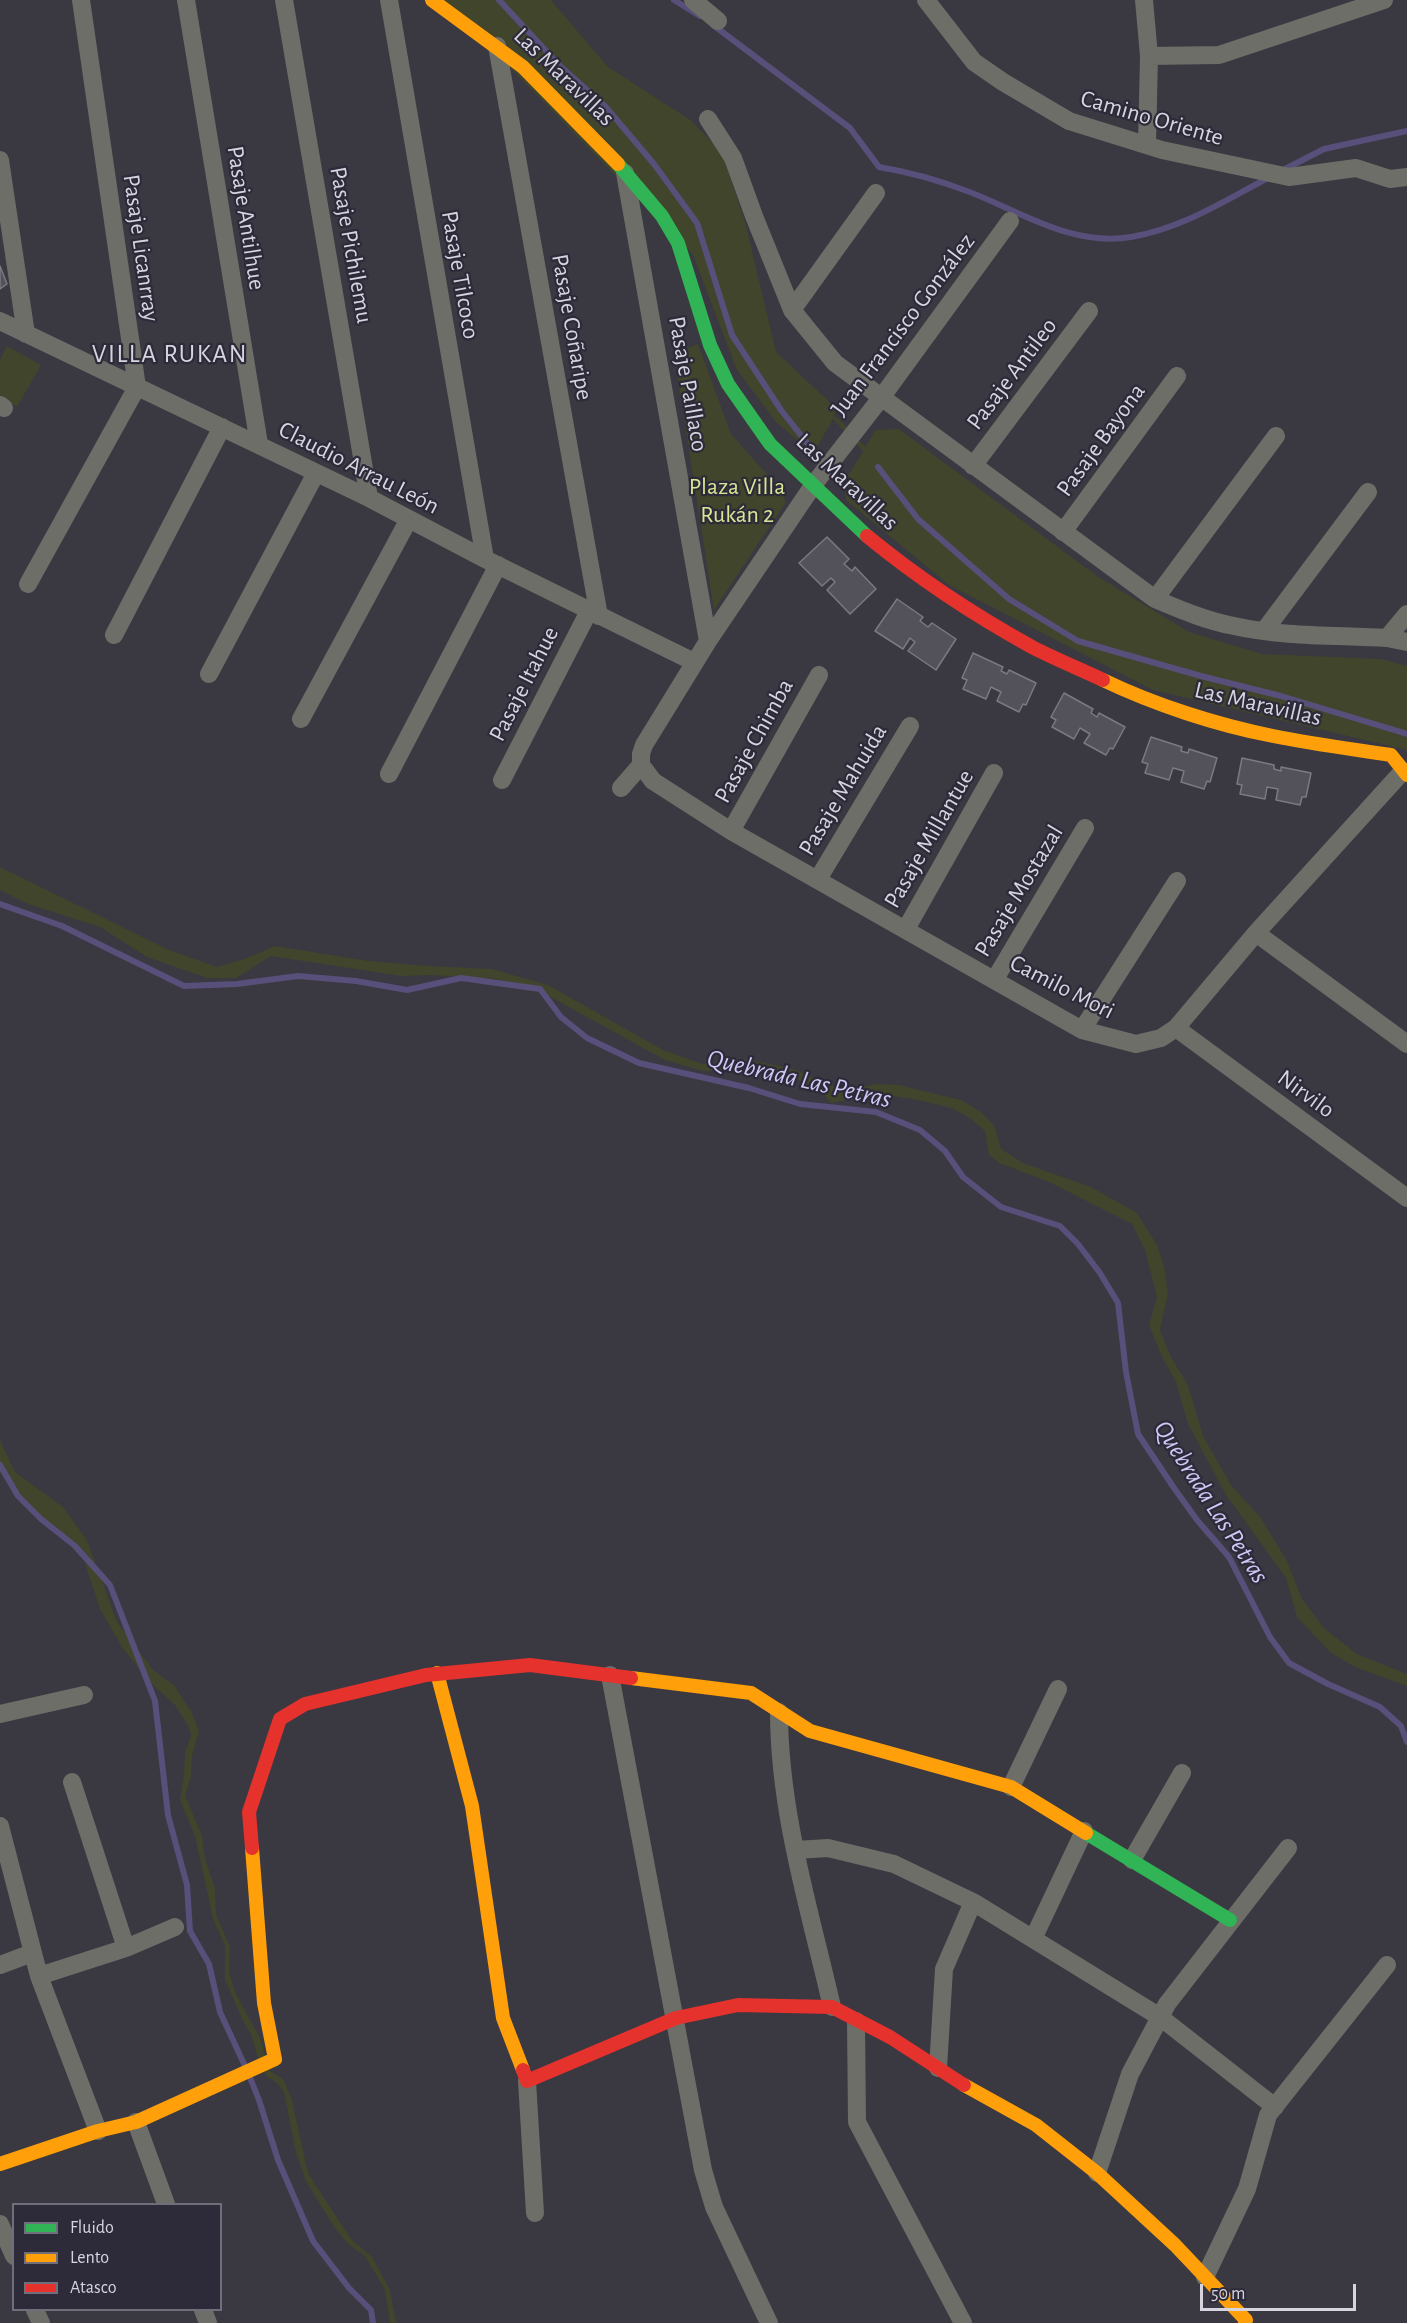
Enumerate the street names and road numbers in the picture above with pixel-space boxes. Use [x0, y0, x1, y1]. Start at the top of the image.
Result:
street label: Las Maravillas [507, 22, 621, 132]
street label: Camino Oriente [1077, 84, 1227, 152]
street label: Pasaje Antilhue [220, 144, 272, 292]
street label: Pasaje Pichilemu [323, 164, 379, 326]
street label: Pasaje Licanrray [116, 173, 166, 323]
street label: Pasaje Tilcoco [435, 209, 485, 341]
street label: Juan Francisco González [825, 228, 981, 422]
street label: Pasaje Coñaripe [545, 252, 599, 402]
street label: Pasaje Antileo [961, 312, 1063, 436]
street label: Pasaje Paillaco [662, 314, 714, 454]
street label: Pasaje Bayona [1050, 378, 1152, 502]
street label: Claudio Arrau León [274, 415, 444, 521]
street label: Las Maravillas [790, 427, 904, 537]
street label: Pasaje Itahue [483, 622, 565, 746]
street label: Pasaje Chimba [708, 674, 800, 808]
street label: Las Maravillas [1192, 675, 1324, 733]
street label: Pasaje Mahuida [793, 719, 893, 861]
street label: Pasaje Millantue [878, 765, 980, 913]
street label: Pasaje Mostazal [968, 820, 1070, 962]
street label: Camilo Mori [1005, 948, 1119, 1026]
street label: Nirvilo [1272, 1064, 1340, 1124]

